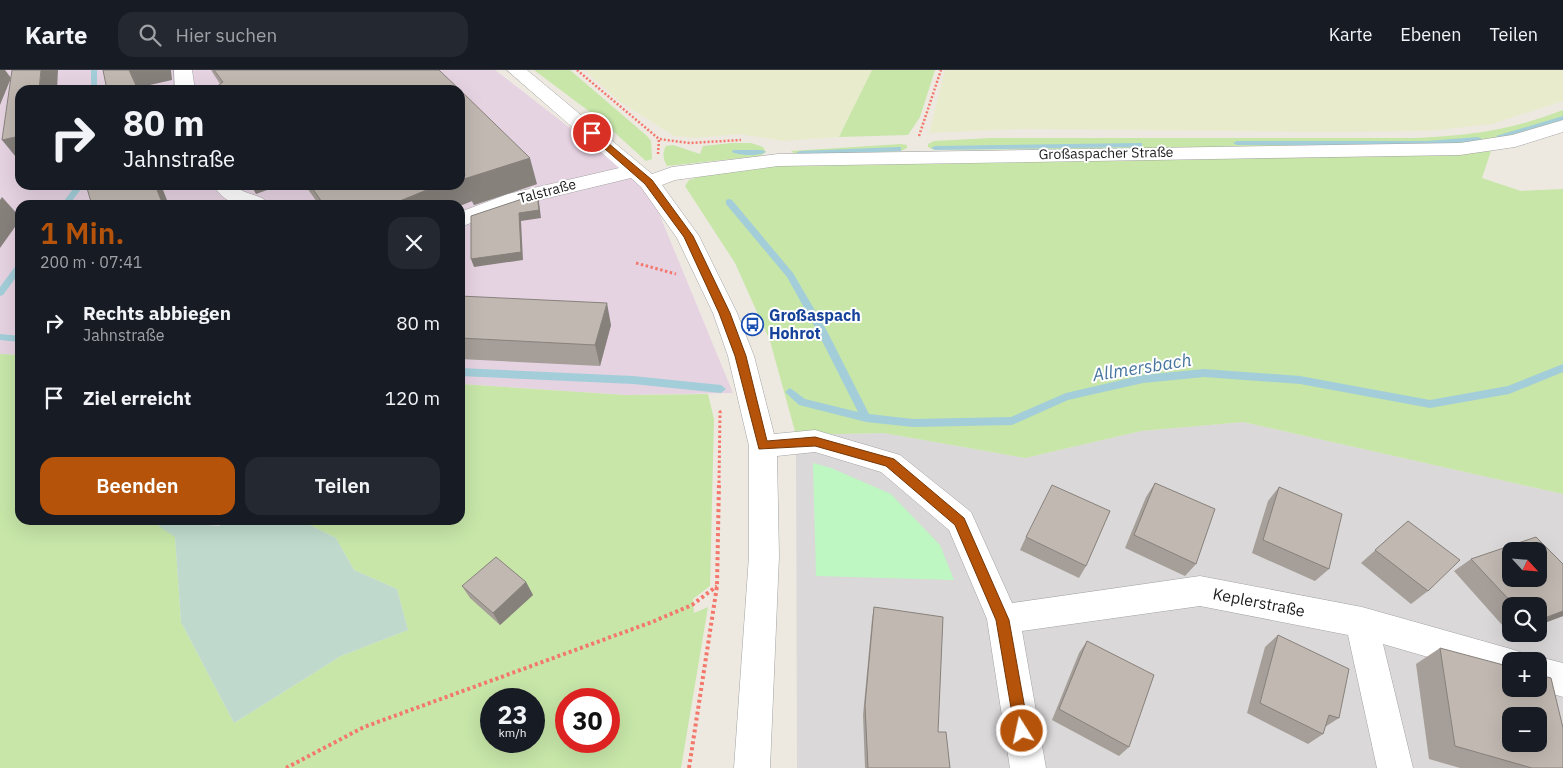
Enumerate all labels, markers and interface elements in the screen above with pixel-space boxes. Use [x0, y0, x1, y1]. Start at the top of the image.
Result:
search box [118, 12, 468, 57]
text: Karte [25, 19, 88, 51]
icon: search [136, 21, 164, 49]
text: Hier suchen [176, 23, 277, 47]
text: Karte [1329, 23, 1372, 46]
text: Ebenen [1400, 23, 1461, 46]
text: Teilen [1489, 23, 1538, 46]
text: 80 m [123, 100, 205, 146]
icon: right [40, 105, 105, 170]
pin [571, 112, 613, 154]
icon: arrive [578, 119, 606, 147]
street label: Großaspacher Straße [1038, 143, 1174, 163]
text: Jahnstraße [123, 144, 235, 173]
street label: Talstraße [516, 175, 578, 207]
text: 1 Min. [40, 213, 124, 252]
button: close [388, 217, 440, 269]
text: 200 m · 07:41 [40, 252, 142, 272]
text: Rechts abbiegen [83, 301, 231, 325]
place label: Großaspach Hohrot [769, 305, 861, 343]
icon: right [40, 309, 68, 337]
text: 80 m [396, 311, 440, 335]
bus stop icon: Großaspach Hohrot [741, 312, 765, 336]
text: Jahnstraße [83, 325, 165, 345]
water label: Allmersbach [1090, 348, 1193, 386]
icon: arrive [40, 384, 68, 412]
text: Ziel erreicht [83, 386, 191, 410]
text: 120 m [385, 386, 440, 410]
button: Beenden [40, 457, 235, 515]
button: Teilen [245, 457, 440, 515]
north arrow [1502, 542, 1548, 588]
map controls [1502, 542, 1547, 752]
street label: Keplerstraße [1211, 583, 1307, 621]
button: search [1502, 597, 1547, 642]
button: + [1502, 652, 1547, 697]
speed limit sign: 30 [555, 688, 620, 753]
text: 23 [497, 698, 528, 731]
position arrow [995, 704, 1047, 756]
button: − [1502, 707, 1547, 752]
text: km/h [498, 725, 527, 740]

